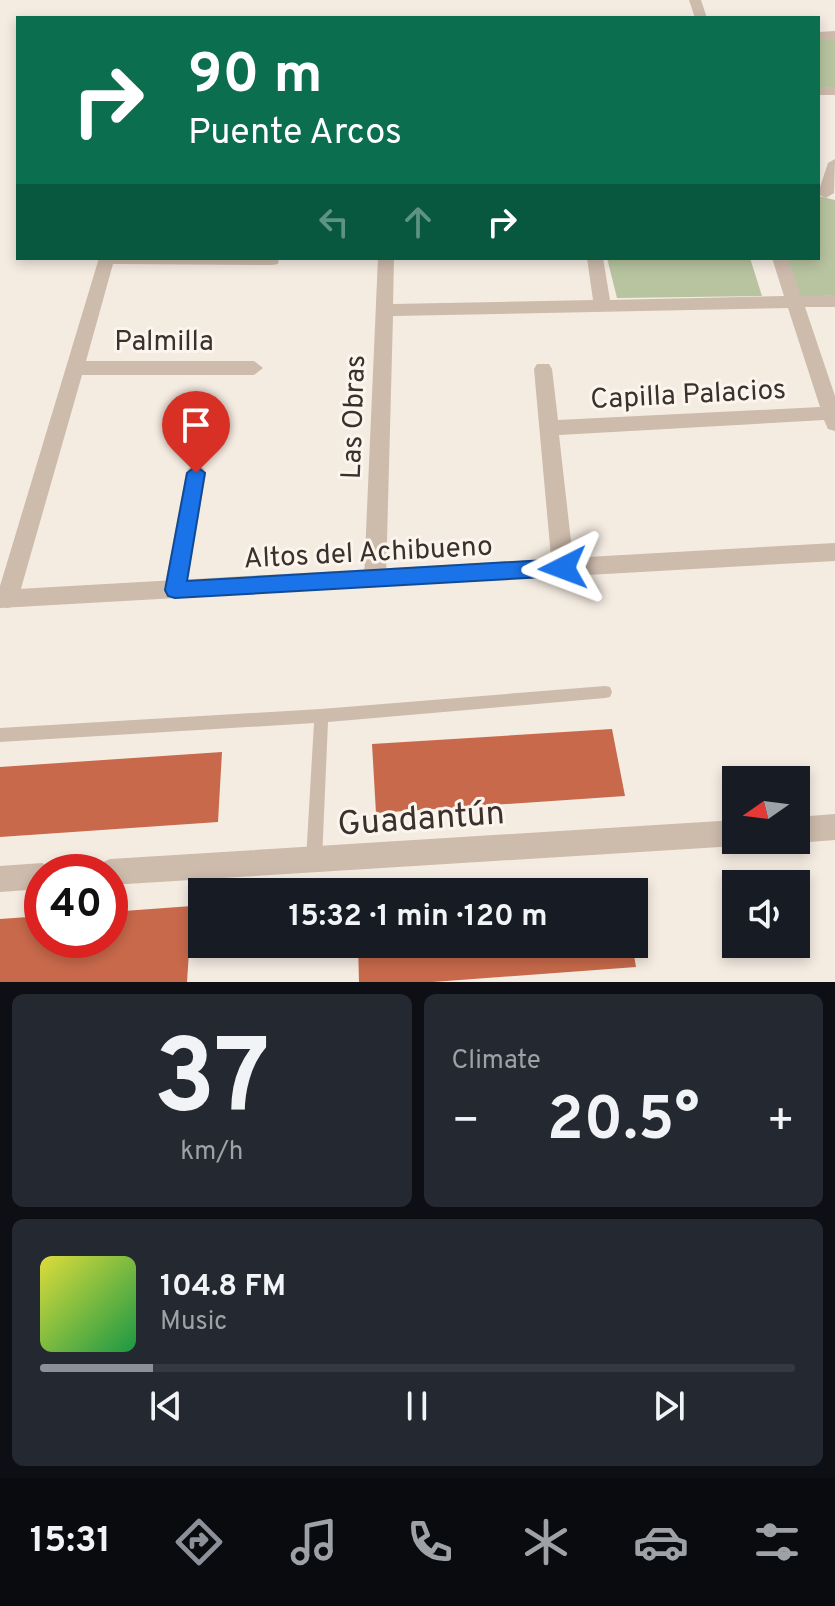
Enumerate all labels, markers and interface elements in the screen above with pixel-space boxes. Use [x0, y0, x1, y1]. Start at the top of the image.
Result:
text: 90 m [188, 42, 323, 112]
icon: right [56, 48, 160, 152]
text: Puente Arcos [188, 111, 402, 157]
icon: left [312, 200, 356, 244]
icon: ahead [396, 200, 440, 244]
icon: right [480, 200, 524, 244]
street label: Palmilla [114, 325, 214, 361]
street label: Las Obras [335, 354, 375, 480]
street label: Capilla Palacios [589, 373, 787, 419]
pin [162, 391, 230, 473]
icon: arrive [174, 403, 218, 447]
position arrow [521, 526, 605, 610]
street label: Altos del Achibueno [243, 529, 494, 578]
north arrow [722, 766, 810, 854]
map controls [722, 766, 810, 958]
street label: Guadantún [336, 793, 506, 848]
speed limit sign: 40 [24, 854, 128, 958]
button: sound [722, 870, 810, 958]
text: 15:32 · 1 min · 120 m [288, 899, 548, 936]
text: 37 [154, 1018, 270, 1150]
text: Climate [452, 1045, 541, 1078]
text: 20.5° [547, 1085, 699, 1161]
text: − [452, 1095, 480, 1151]
text: + [767, 1095, 795, 1151]
text: km/h [180, 1136, 243, 1169]
text: 104.8 FM [160, 1269, 286, 1306]
text: Music [160, 1306, 227, 1339]
icon: previous [144, 1384, 188, 1428]
icon: pause [395, 1384, 439, 1428]
icon: next [647, 1384, 691, 1428]
icon: directions [171, 1514, 227, 1570]
icon: music [286, 1514, 342, 1570]
icon: phone [402, 1514, 458, 1570]
icon: climate [518, 1514, 574, 1570]
icon: car [633, 1514, 689, 1570]
icon: filters [749, 1514, 805, 1570]
text: 15:31 [30, 1519, 111, 1565]

